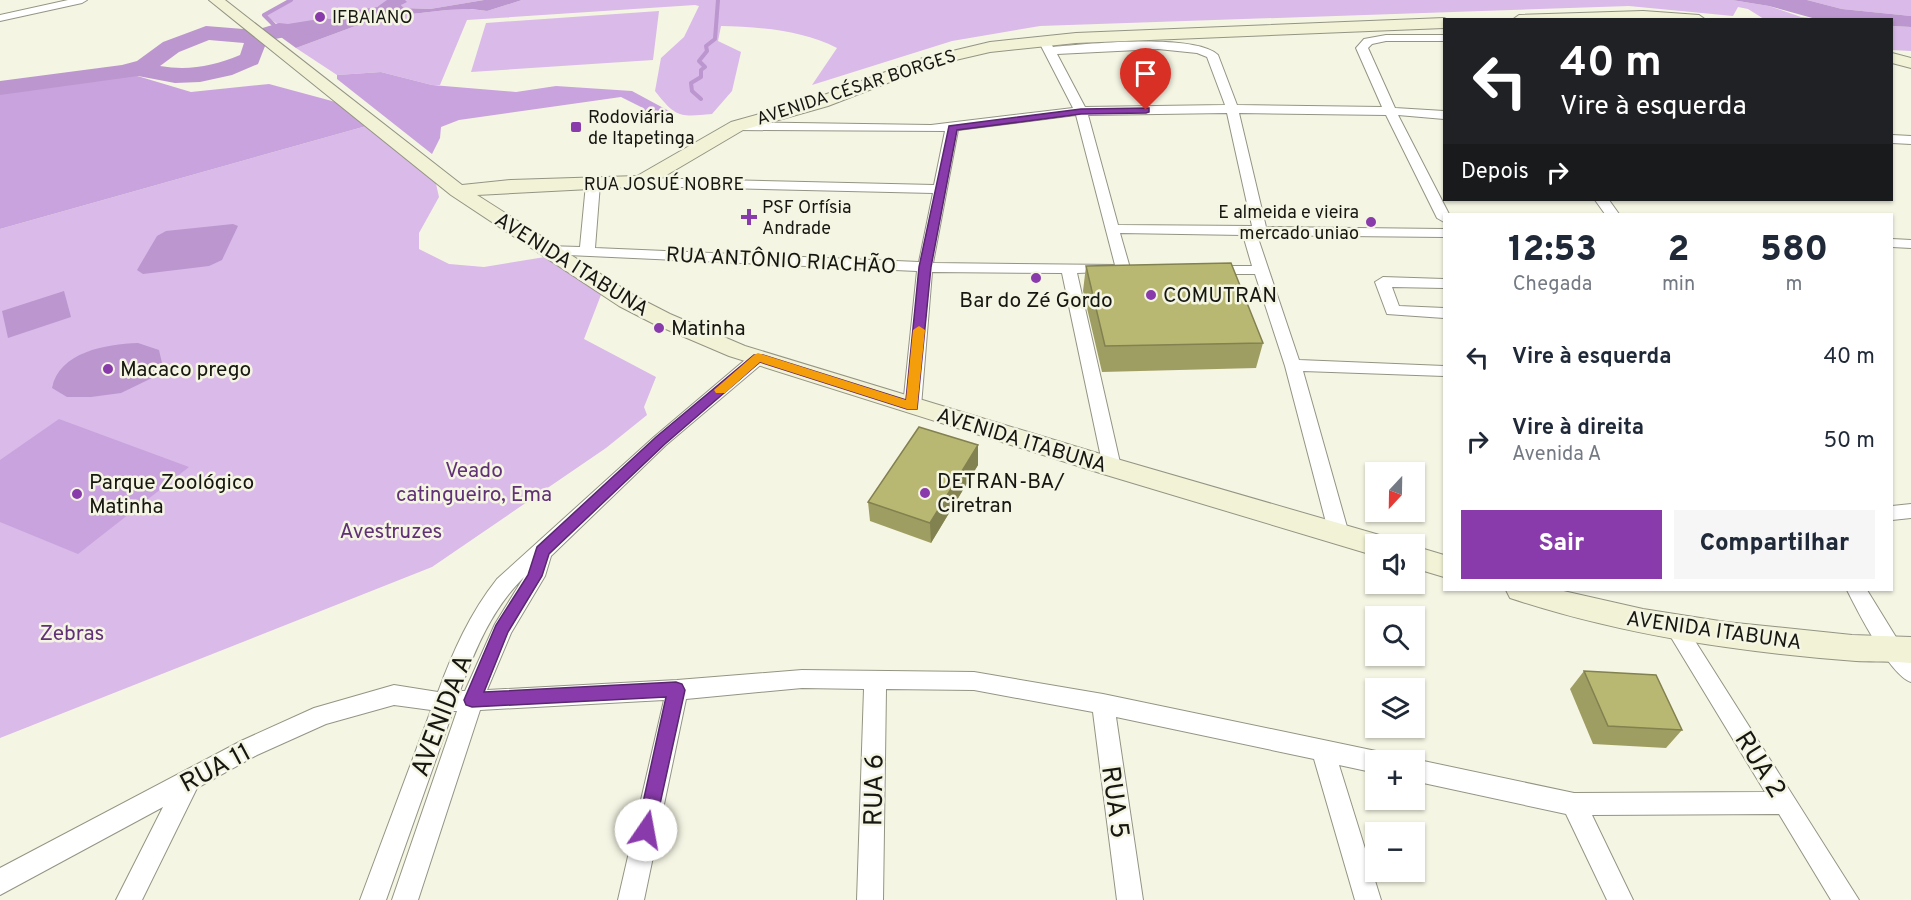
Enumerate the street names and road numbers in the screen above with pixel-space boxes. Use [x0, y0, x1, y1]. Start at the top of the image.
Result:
street label: AVENIDA CÉSAR BORGES [753, 43, 959, 132]
street label: RUA JOSUÉ NOBRE [584, 172, 744, 197]
street label: AVENIDA ITABUNA [489, 207, 653, 324]
street label: RUA ANTÔNIO RIACHÃO [665, 241, 897, 281]
street label: AVENIDA ITABUNA [933, 403, 1110, 480]
street label: AVENIDA ITABUNA [1624, 606, 1803, 657]
street label: AVENIDA A [405, 650, 482, 782]
street label: RUA 2 [1726, 726, 1792, 805]
street label: RUA 11 [175, 737, 257, 802]
street label: RUA 6 [858, 754, 893, 826]
street label: RUA 5 [1092, 764, 1135, 841]

